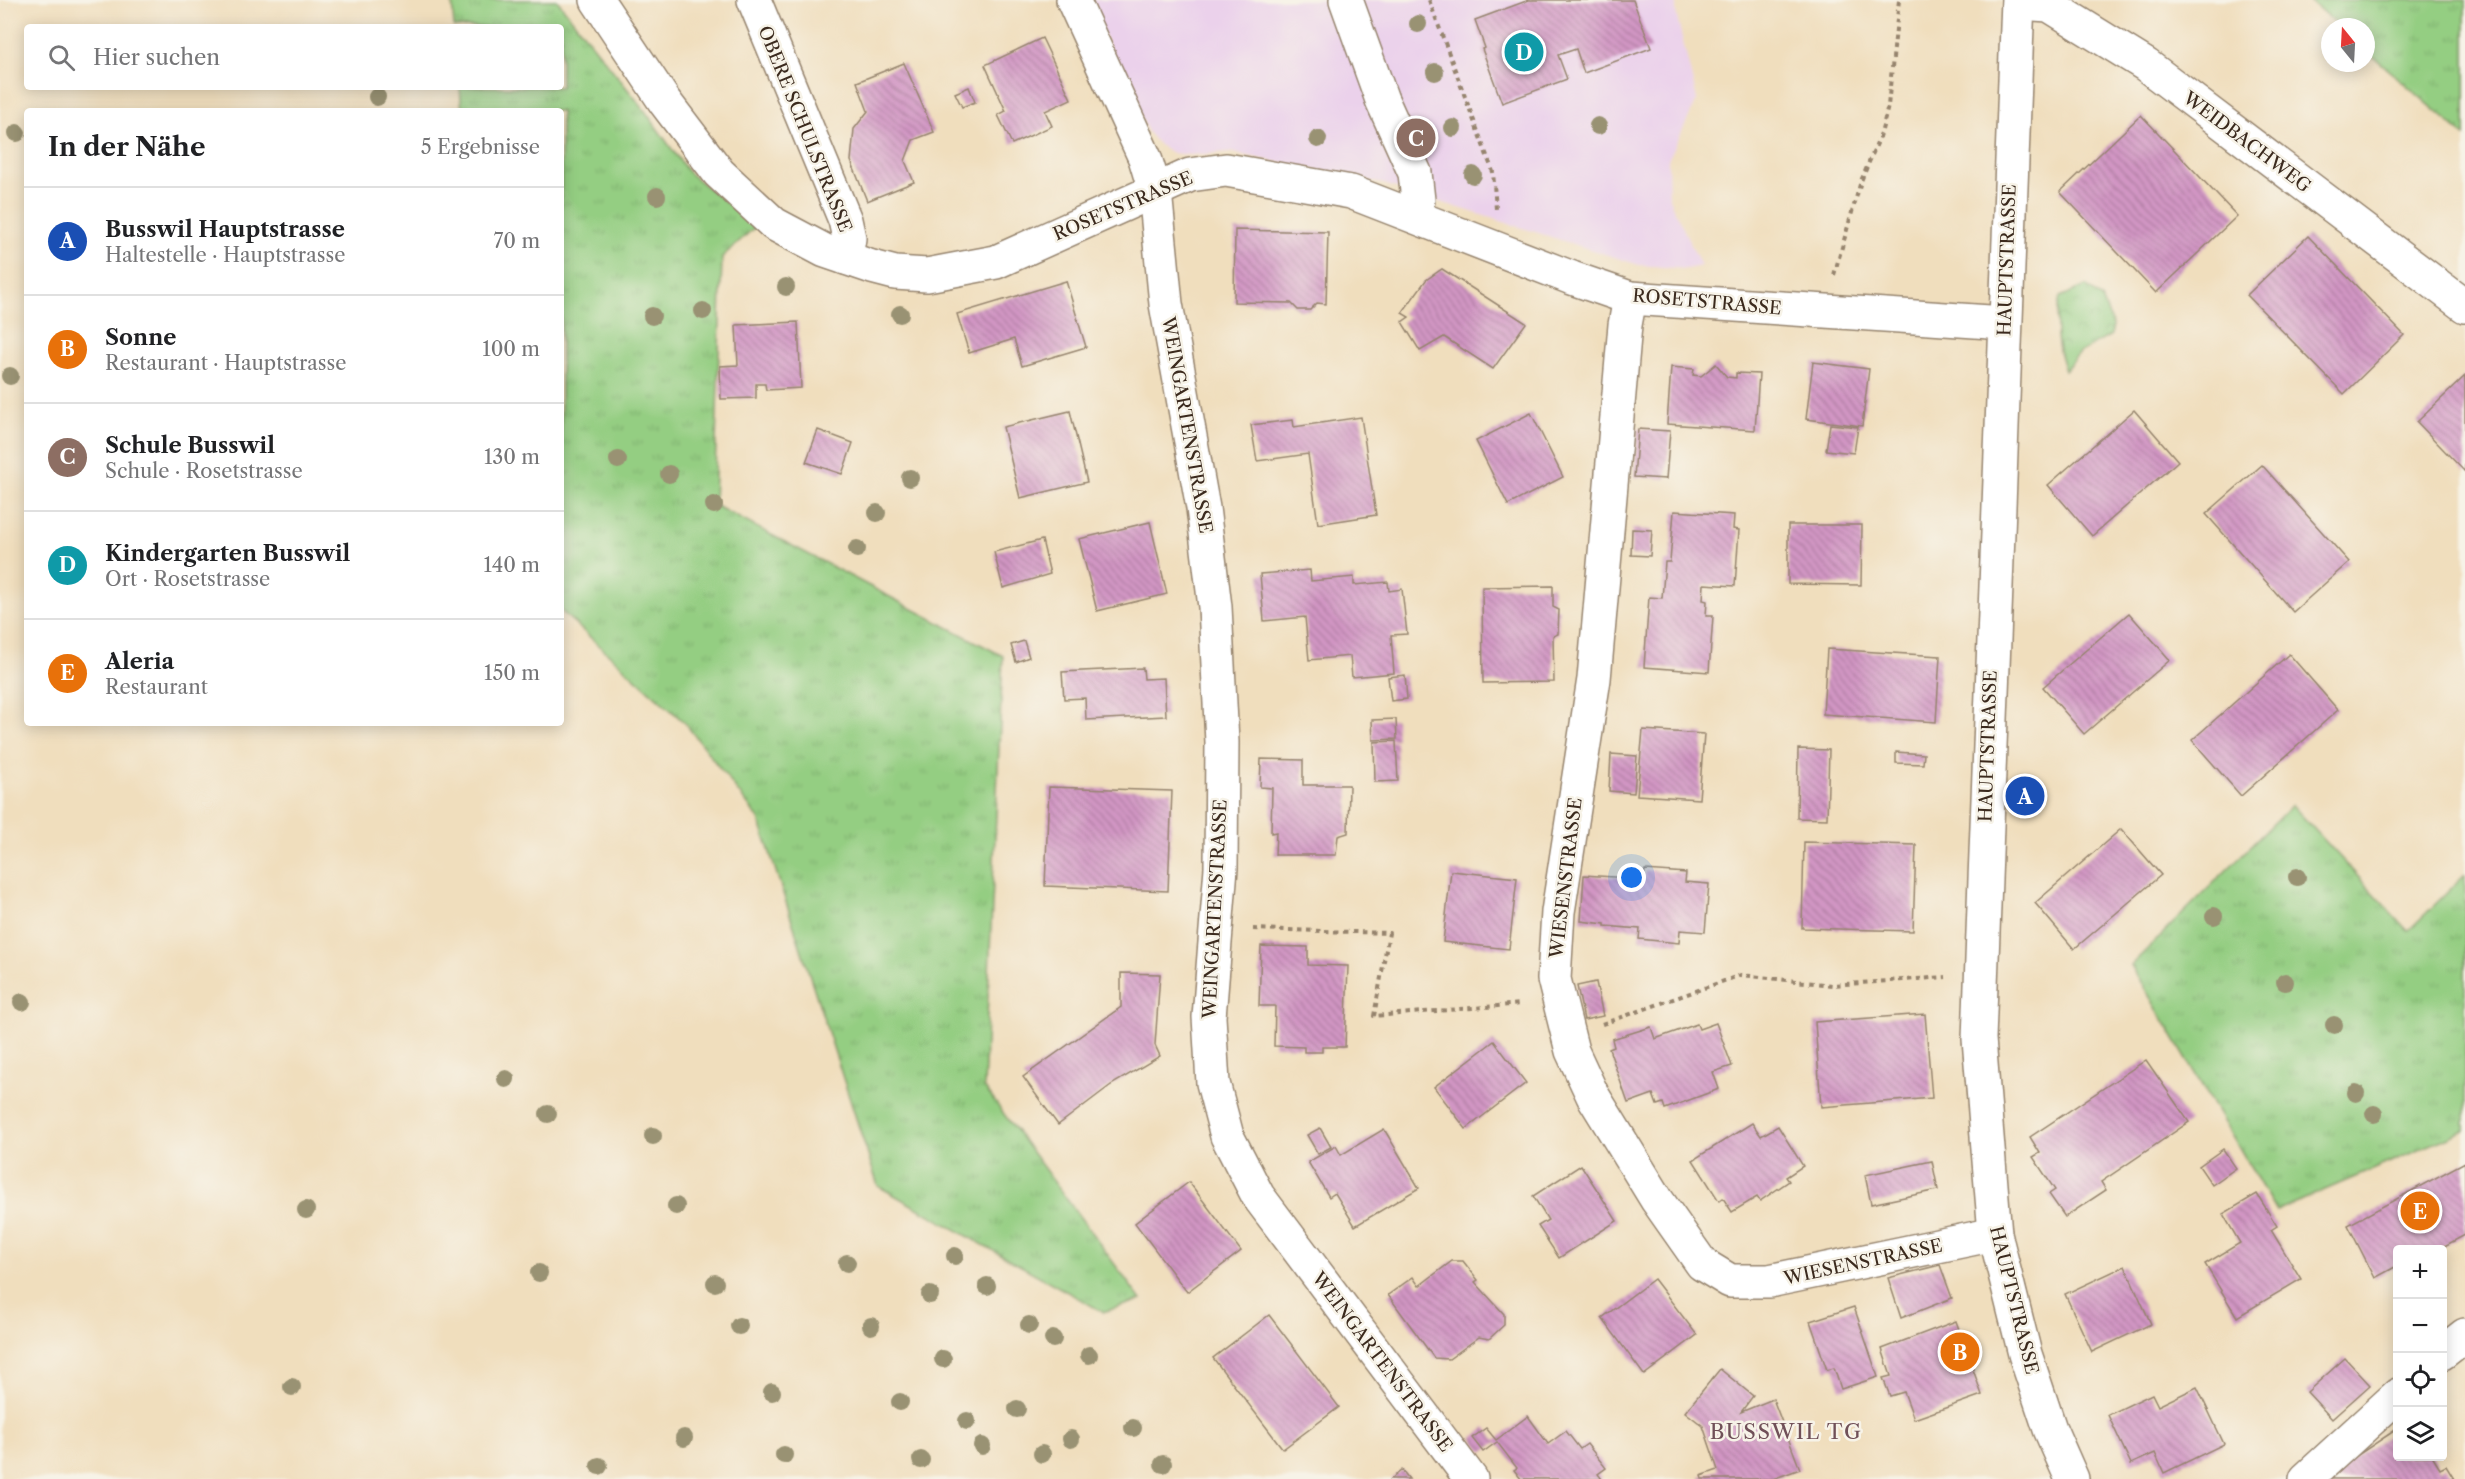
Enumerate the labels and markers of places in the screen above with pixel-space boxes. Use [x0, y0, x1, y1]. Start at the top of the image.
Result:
pin: D [1504, 29, 1544, 74]
pin: C [1396, 116, 1436, 160]
pin: A [2006, 774, 2044, 818]
pin: E [2400, 1188, 2440, 1234]
pin: B [1940, 1330, 1980, 1374]

